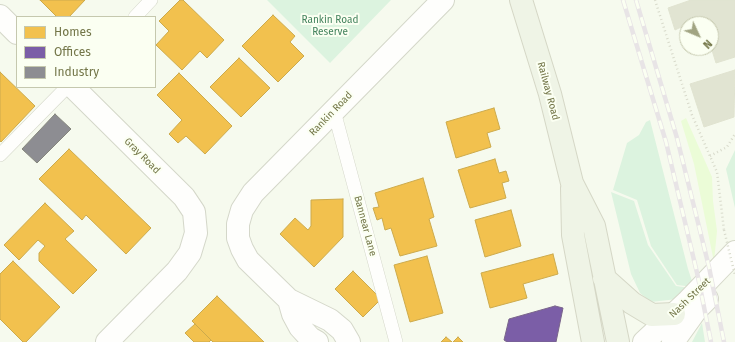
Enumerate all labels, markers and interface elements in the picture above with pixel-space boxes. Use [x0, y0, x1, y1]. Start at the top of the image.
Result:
park label: Rankin Road Reserve [302, 14, 358, 38]
legend [16, 16, 156, 88]
north arrow [679, 16, 719, 56]
text: Homes [54, 25, 92, 39]
text: N [700, 37, 714, 51]
text: Offices [54, 45, 91, 59]
street label: Railway Road [534, 60, 562, 122]
text: Industry [54, 65, 99, 79]
street label: Rankin Road [307, 89, 355, 139]
street label: Gray Road [122, 136, 162, 176]
street label: Bannear Lane [351, 194, 379, 258]
street label: Nash Street [667, 275, 713, 321]

